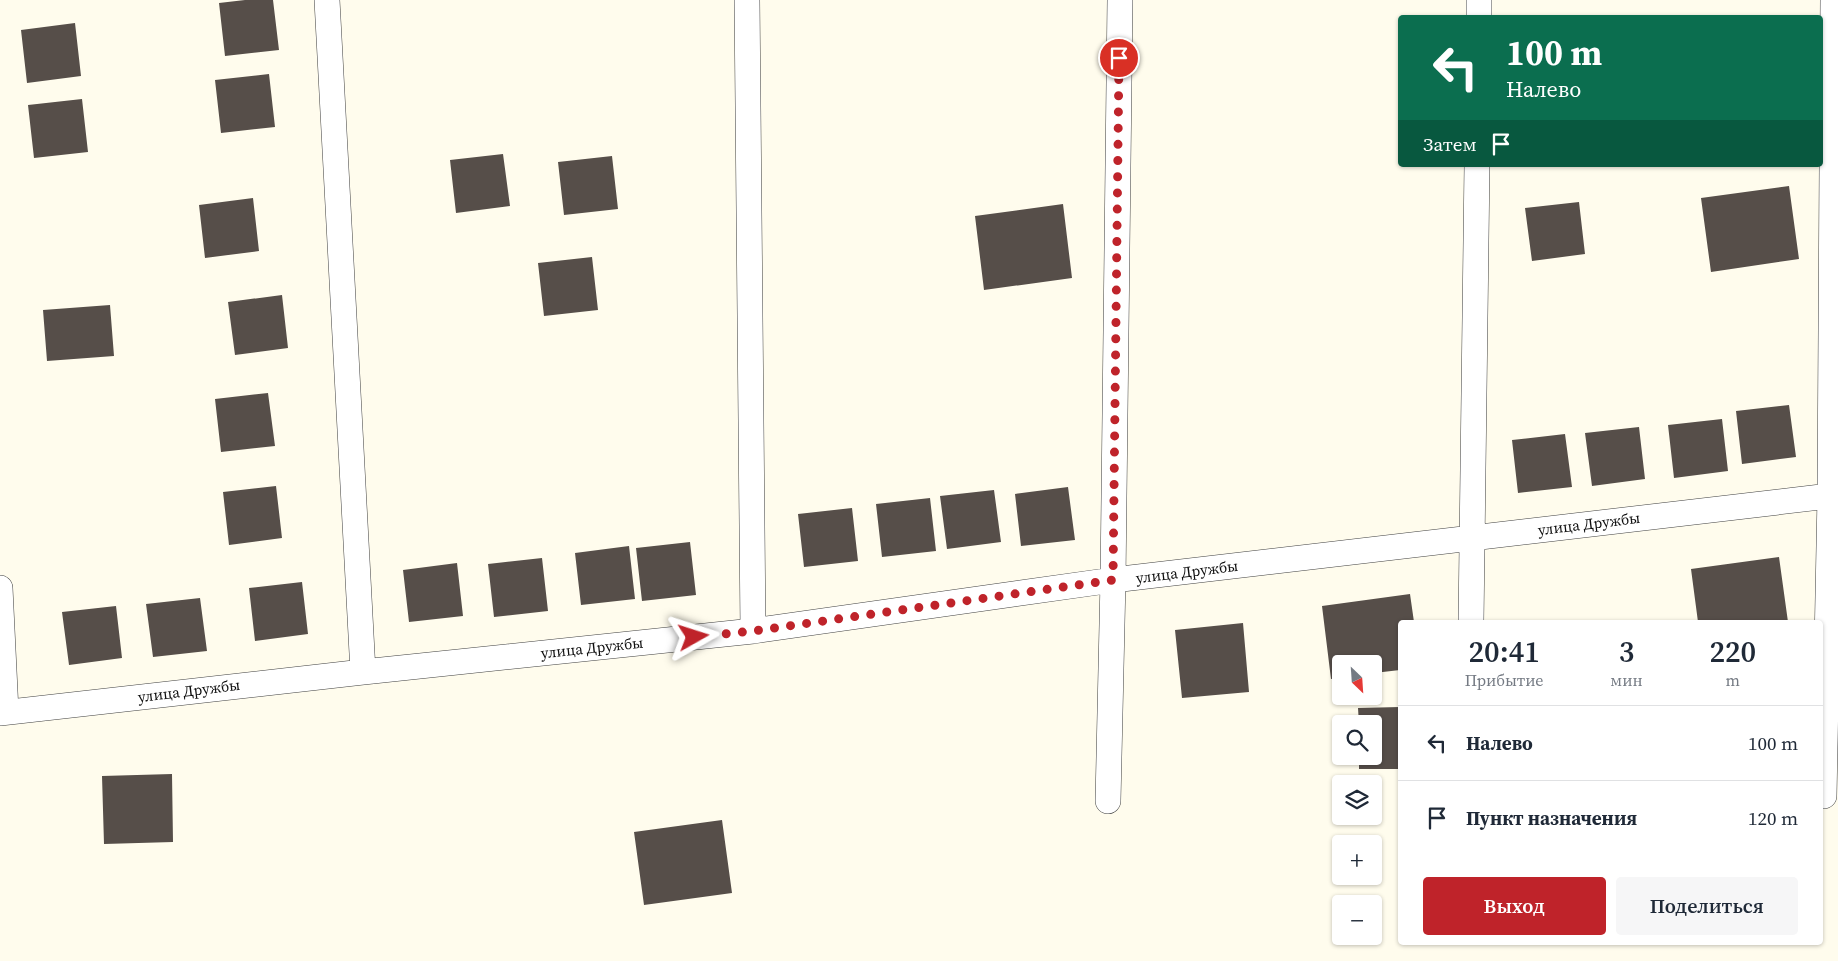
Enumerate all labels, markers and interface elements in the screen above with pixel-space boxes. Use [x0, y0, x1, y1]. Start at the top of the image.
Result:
text: 100 m [1506, 29, 1602, 77]
icon: left [1423, 35, 1488, 100]
pin [1098, 37, 1140, 79]
icon: arrive [1105, 44, 1133, 72]
text: Налево [1506, 74, 1581, 104]
icon: arrive [1487, 130, 1515, 158]
text: Затем [1423, 131, 1477, 157]
street label: улица Дружбы [1537, 507, 1641, 540]
street label: улица Дружбы [1135, 555, 1239, 588]
position arrow [667, 610, 719, 662]
text: 20:41 [1468, 631, 1540, 672]
text: 3 [1619, 631, 1634, 672]
text: 220 [1709, 631, 1756, 672]
street label: улица Дружбы [540, 632, 644, 663]
north arrow [1332, 655, 1382, 705]
map controls [1332, 655, 1382, 945]
text: Прибытие [1465, 669, 1544, 691]
text: мин [1610, 669, 1643, 691]
text: m [1726, 669, 1740, 691]
street label: улица Дружбы [137, 674, 241, 707]
button: search [1332, 715, 1382, 765]
icon: left [1423, 729, 1451, 757]
text: Налево [1466, 730, 1533, 756]
text: 100 m [1748, 730, 1798, 756]
button: layers [1332, 775, 1382, 825]
icon: arrive [1423, 804, 1451, 832]
text: Пункт назначения [1466, 805, 1637, 831]
text: 120 m [1748, 805, 1798, 831]
button: + [1332, 835, 1382, 885]
button: Выход [1423, 877, 1606, 935]
button: Поделиться [1616, 877, 1798, 935]
button: − [1332, 895, 1382, 945]

